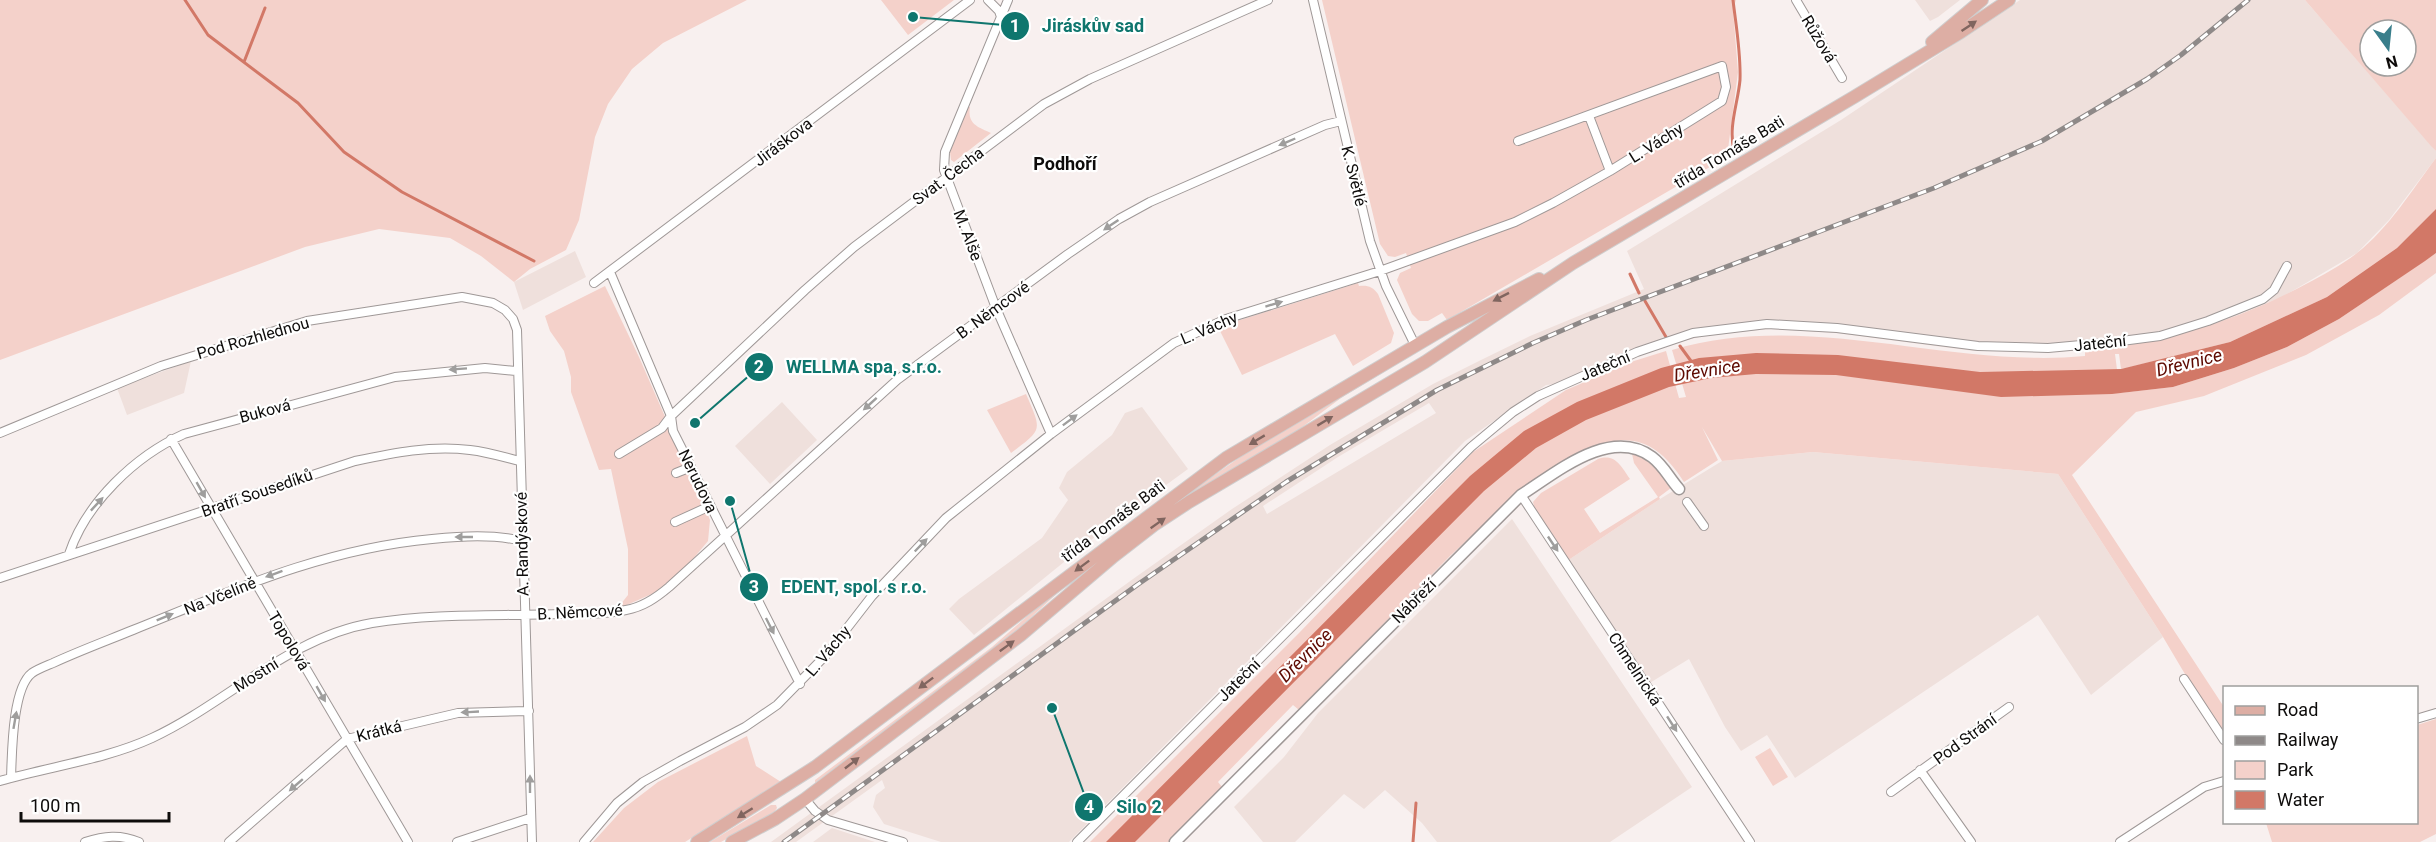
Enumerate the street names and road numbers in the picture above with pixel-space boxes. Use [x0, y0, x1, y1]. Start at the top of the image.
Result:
street label: Růžová [1798, 12, 1840, 66]
street label: třída Tomáše Bati [1670, 112, 1788, 192]
street label: Jiráskova [750, 114, 816, 170]
street label: L. Váchy [1625, 119, 1687, 167]
street label: Svat. Čecha [908, 142, 987, 209]
street label: K. Světlé [1337, 144, 1371, 208]
street label: M. Alše [950, 207, 986, 263]
street label: B. Němcové [953, 277, 1033, 343]
street label: L. Váchy [1178, 307, 1241, 348]
street label: Pod Rozhlednou [195, 313, 311, 363]
street label: Jateční [2073, 331, 2128, 355]
street label: Jateční [1577, 347, 1634, 385]
street label: Buková [237, 395, 293, 427]
street label: Nerudova [674, 446, 722, 516]
street label: Bratří Sousedíků [199, 465, 315, 521]
street label: třída Tomáše Bati [1057, 476, 1169, 566]
street label: A. Randýskové [512, 492, 532, 596]
street label: Na Včelíně [181, 573, 259, 619]
street label: Nábřeží [1388, 574, 1441, 627]
street label: B. Němcové [537, 600, 623, 624]
street label: Topolová [264, 608, 314, 674]
street label: L. Váchy [801, 622, 855, 680]
street label: Chmelnická [1604, 629, 1666, 709]
street label: Mostní [230, 653, 283, 696]
street label: Jateční [1214, 654, 1265, 705]
street label: Pod Strání [1930, 709, 2001, 768]
street label: Krátká [354, 716, 404, 746]

